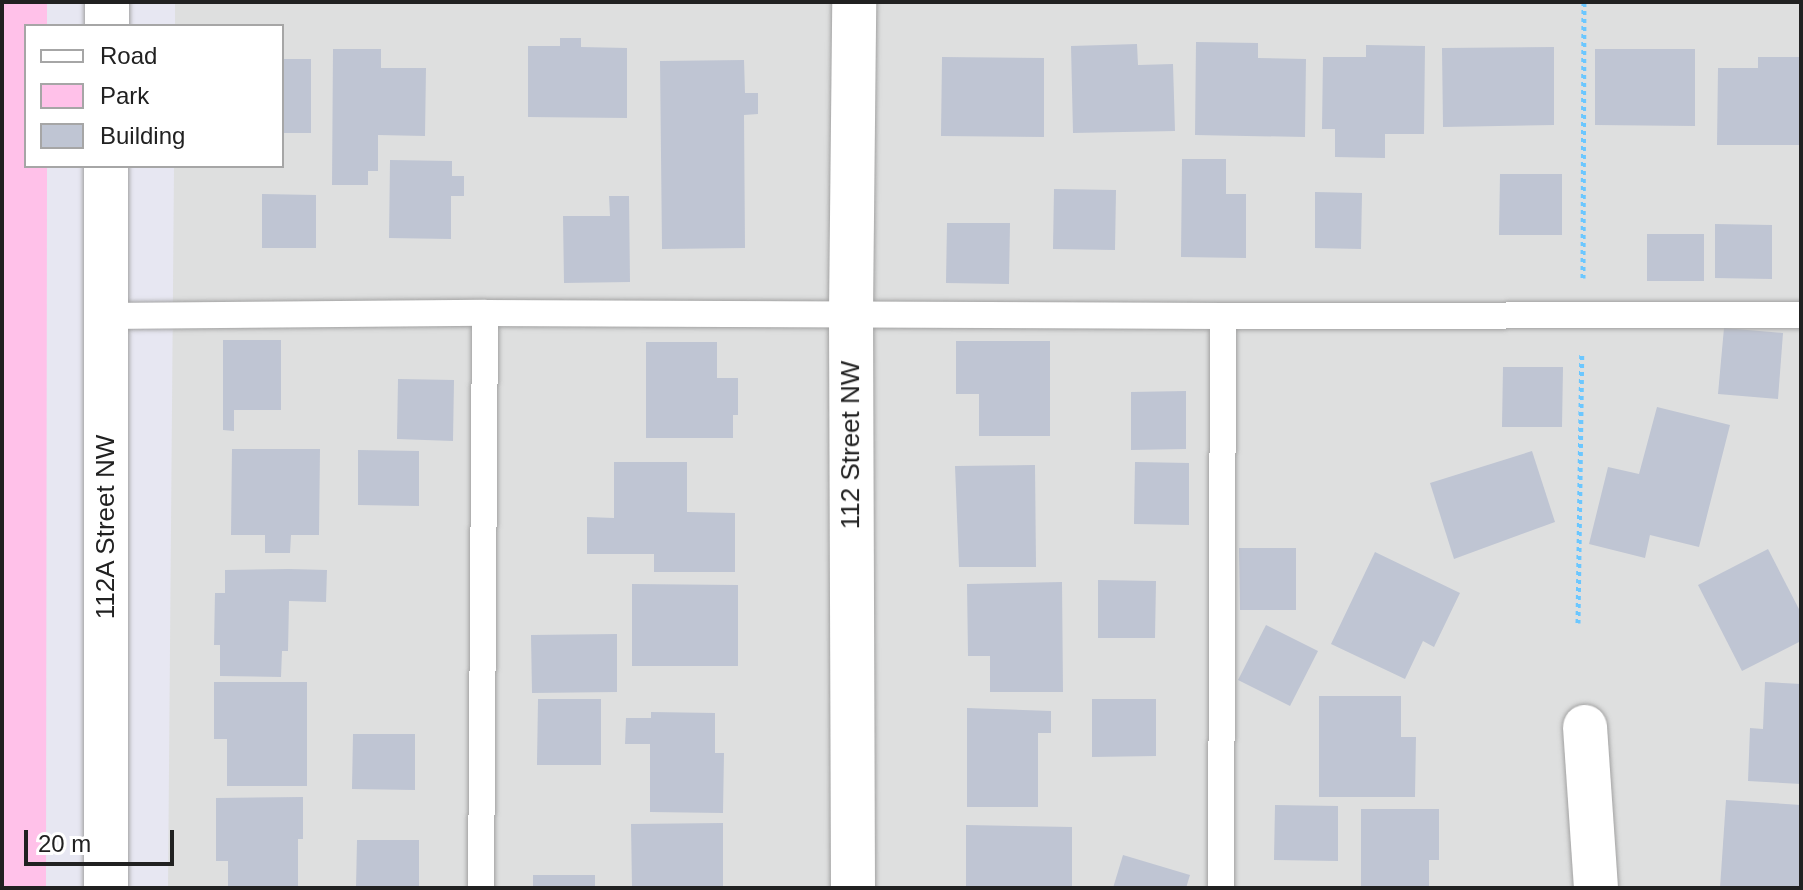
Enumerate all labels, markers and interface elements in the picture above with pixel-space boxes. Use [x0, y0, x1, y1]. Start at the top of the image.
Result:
legend [24, 24, 284, 168]
text: Road [100, 42, 157, 69]
text: Park [100, 82, 149, 109]
text: Building [100, 122, 185, 149]
street label: 112 Street NW [835, 361, 867, 529]
street label: 112A Street NW [90, 434, 122, 620]
scale bar [28, 814, 178, 864]
text: 20 m [38, 830, 91, 857]

